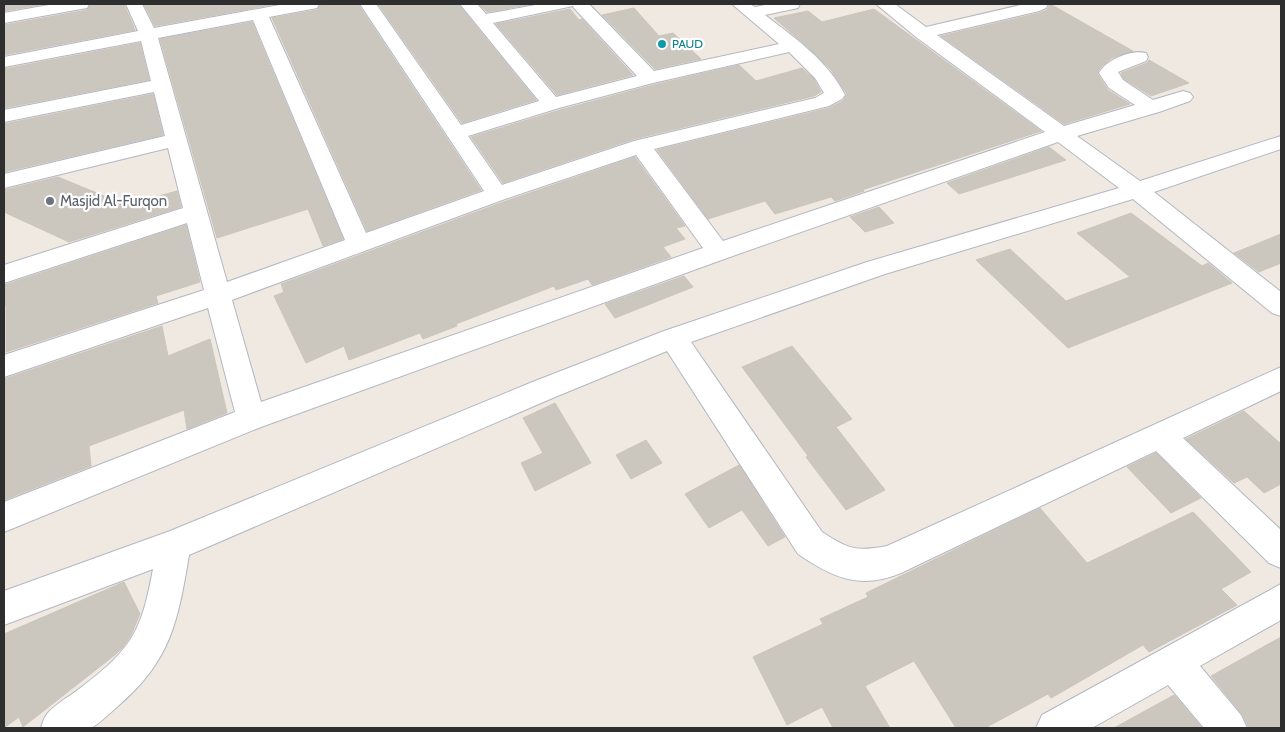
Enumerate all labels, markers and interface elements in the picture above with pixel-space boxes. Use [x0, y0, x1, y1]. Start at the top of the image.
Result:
place label: PAUD [672, 36, 703, 51]
marker: PAUD [656, 38, 668, 50]
place label: Masjid Al-Furqon [60, 192, 167, 210]
marker: Masjid Al-Furqon [44, 195, 56, 207]

